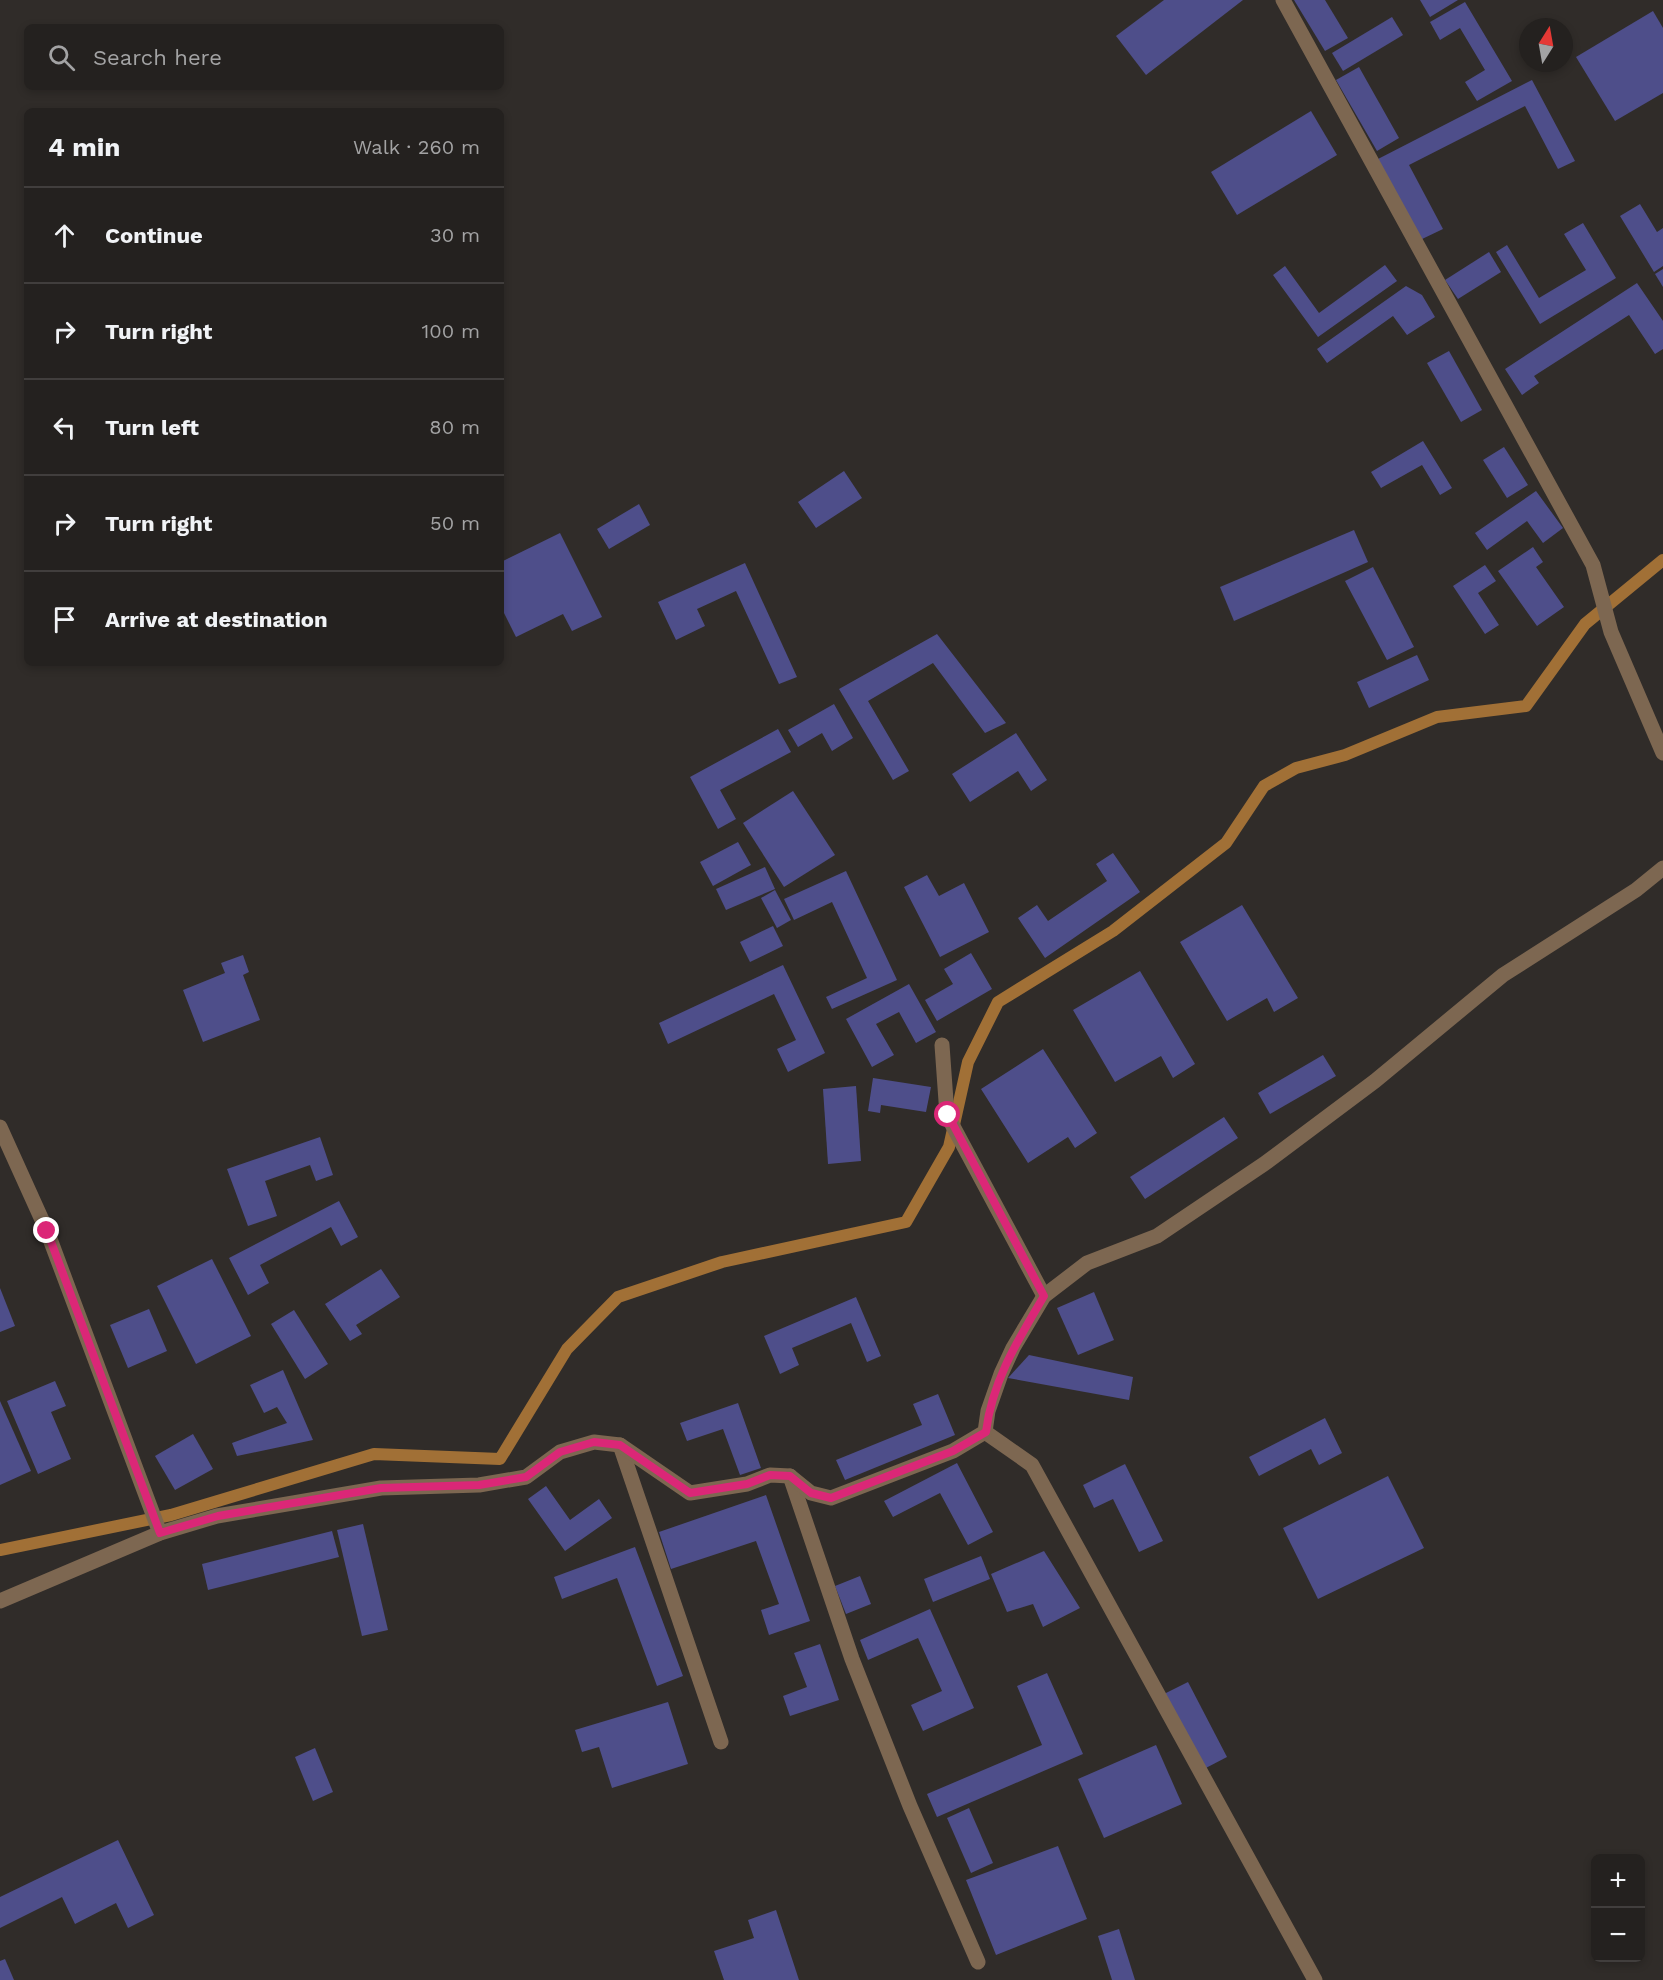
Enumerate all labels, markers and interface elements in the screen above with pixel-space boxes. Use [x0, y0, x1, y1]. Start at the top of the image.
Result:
north arrow [1519, 18, 1573, 72]
search box [24, 24, 504, 90]
icon: search [45, 41, 78, 74]
text: Search here [93, 45, 222, 70]
text: 4 min [48, 132, 120, 162]
text: Walk · 260 m [353, 135, 480, 159]
icon: ahead [48, 219, 81, 252]
text: Continue [105, 223, 203, 248]
text: 30 m [430, 223, 480, 247]
icon: right [48, 315, 81, 348]
text: Turn right [105, 319, 212, 344]
text: 100 m [421, 319, 480, 343]
icon: left [48, 411, 81, 444]
text: Turn left [105, 415, 199, 440]
text: 80 m [429, 415, 480, 439]
icon: right [48, 507, 81, 540]
text: Turn right [105, 511, 212, 536]
text: 50 m [430, 511, 480, 535]
icon: arrive [48, 603, 81, 636]
text: Arrive at destination [105, 607, 328, 632]
route start [934, 1101, 960, 1127]
route end [33, 1217, 59, 1243]
map controls [1591, 1854, 1645, 1962]
button: + [1591, 1854, 1645, 1908]
button: − [1591, 1908, 1645, 1962]

